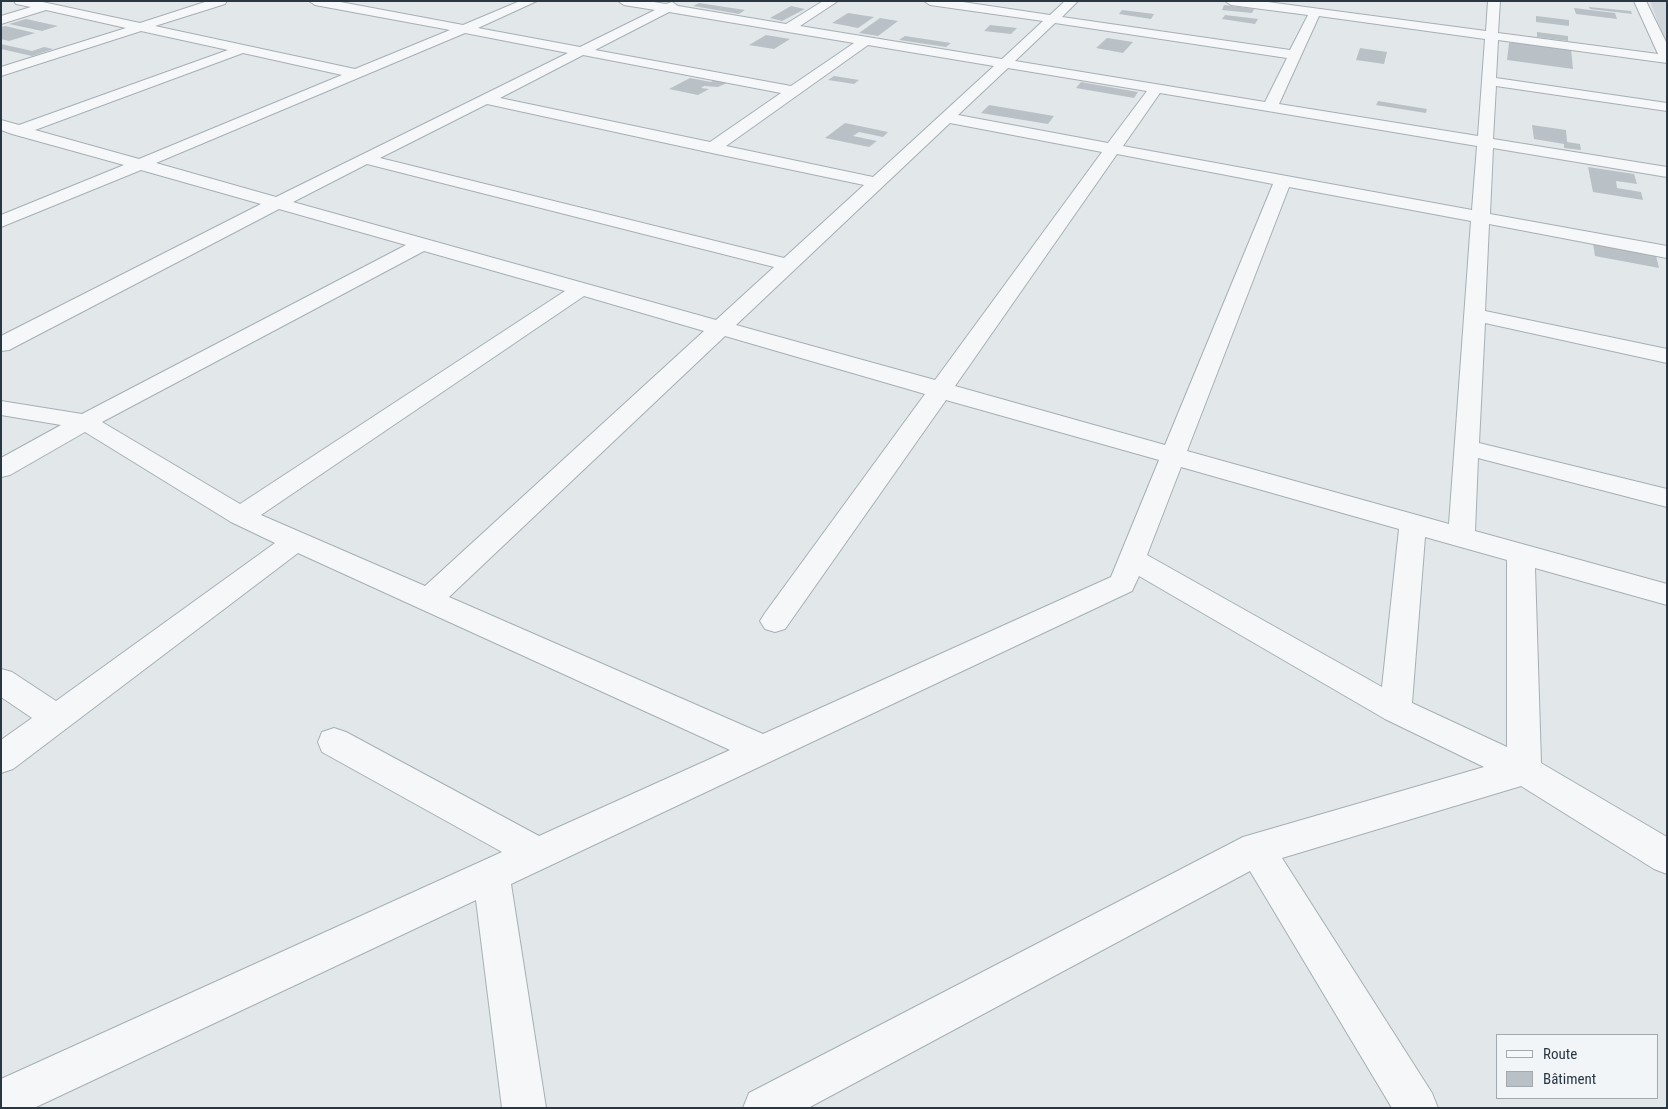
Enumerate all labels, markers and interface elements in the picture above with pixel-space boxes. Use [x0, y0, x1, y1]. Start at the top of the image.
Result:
legend [1496, 1034, 1658, 1099]
text: Route [1543, 1045, 1577, 1063]
text: Bâtiment [1543, 1070, 1596, 1088]

